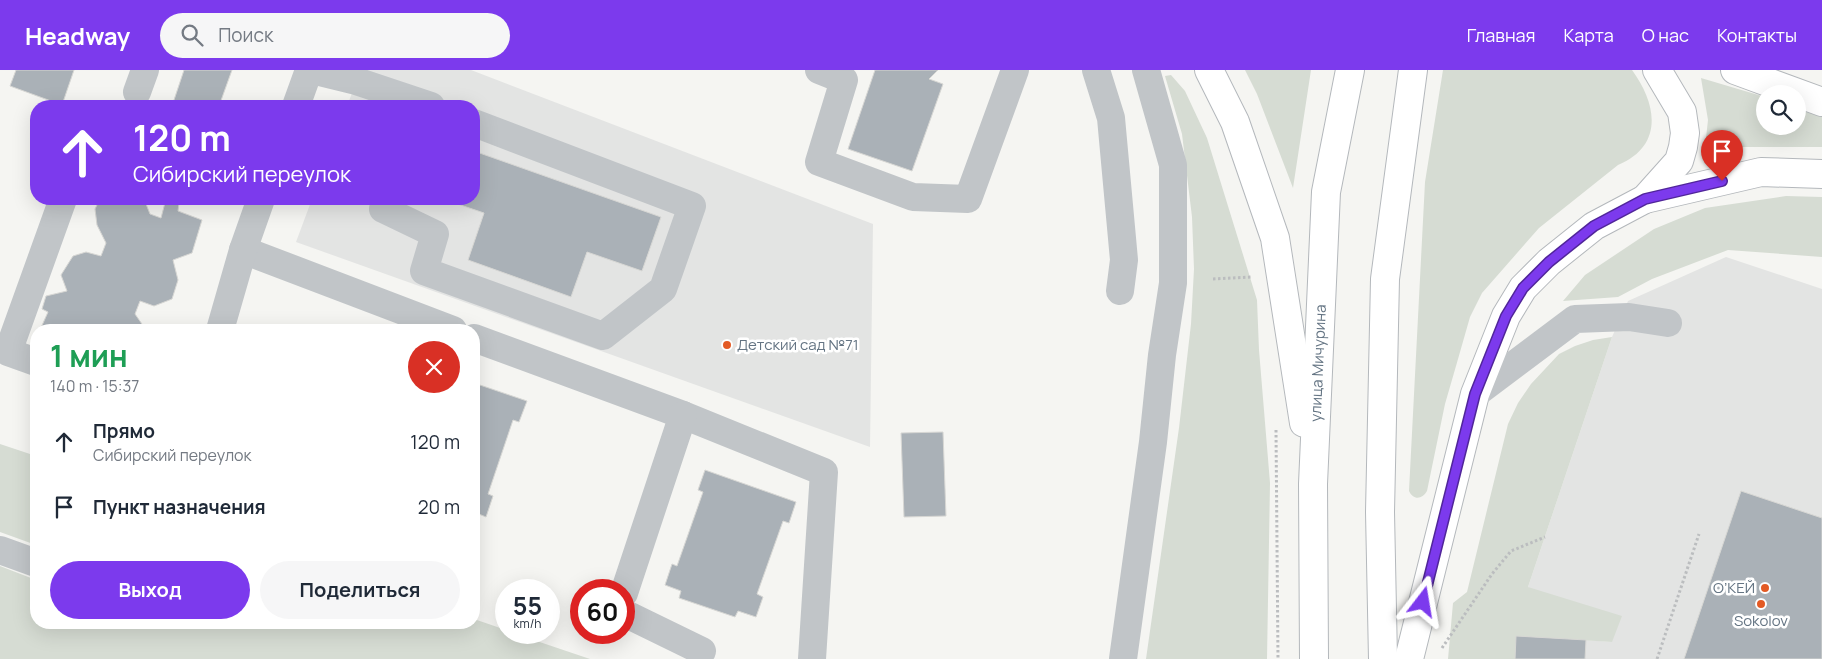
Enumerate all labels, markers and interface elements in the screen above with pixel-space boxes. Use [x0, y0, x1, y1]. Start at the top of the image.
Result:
search box [160, 13, 510, 58]
text: Headway [25, 19, 130, 52]
icon: search [178, 21, 206, 49]
text: Поиск [218, 22, 273, 48]
text: Главная [1467, 23, 1536, 47]
text: Карта [1564, 23, 1614, 47]
text: О нас [1642, 23, 1689, 47]
text: Контакты [1717, 23, 1797, 47]
map controls [1756, 85, 1806, 135]
button: search [1756, 85, 1806, 135]
text: 120 m [133, 114, 231, 162]
icon: ahead [50, 120, 115, 185]
pin [1701, 130, 1743, 181]
icon: arrive [1708, 137, 1736, 165]
text: Сибирский переулок [133, 159, 351, 189]
street label: улица Мичурина [1305, 304, 1331, 422]
place label: Детский сад №71 [737, 334, 859, 355]
text: 1 мин [50, 335, 128, 376]
marker: Детский сад №71 [721, 339, 733, 351]
button: close [408, 341, 460, 393]
text: 140 m · 15:37 [50, 375, 139, 397]
text: Прямо [93, 418, 155, 444]
icon: ahead [50, 428, 78, 456]
text: 120 m [410, 429, 460, 455]
text: Сибирский переулок [93, 444, 252, 466]
icon: arrive [50, 493, 78, 521]
text: Пункт назначения [93, 494, 266, 520]
text: 20 m [418, 494, 460, 520]
button: Выход [50, 561, 250, 619]
button: Поделиться [260, 561, 460, 619]
position arrow [1396, 575, 1448, 627]
place label: О’КЕЙ [1713, 577, 1755, 598]
speed limit sign: 60 [570, 579, 635, 644]
marker: О’КЕЙ [1759, 582, 1771, 594]
text: 55 [513, 588, 542, 623]
marker: Sokolov [1755, 598, 1767, 610]
place label: Sokolov [1734, 610, 1788, 631]
text: km/h [514, 615, 541, 632]

